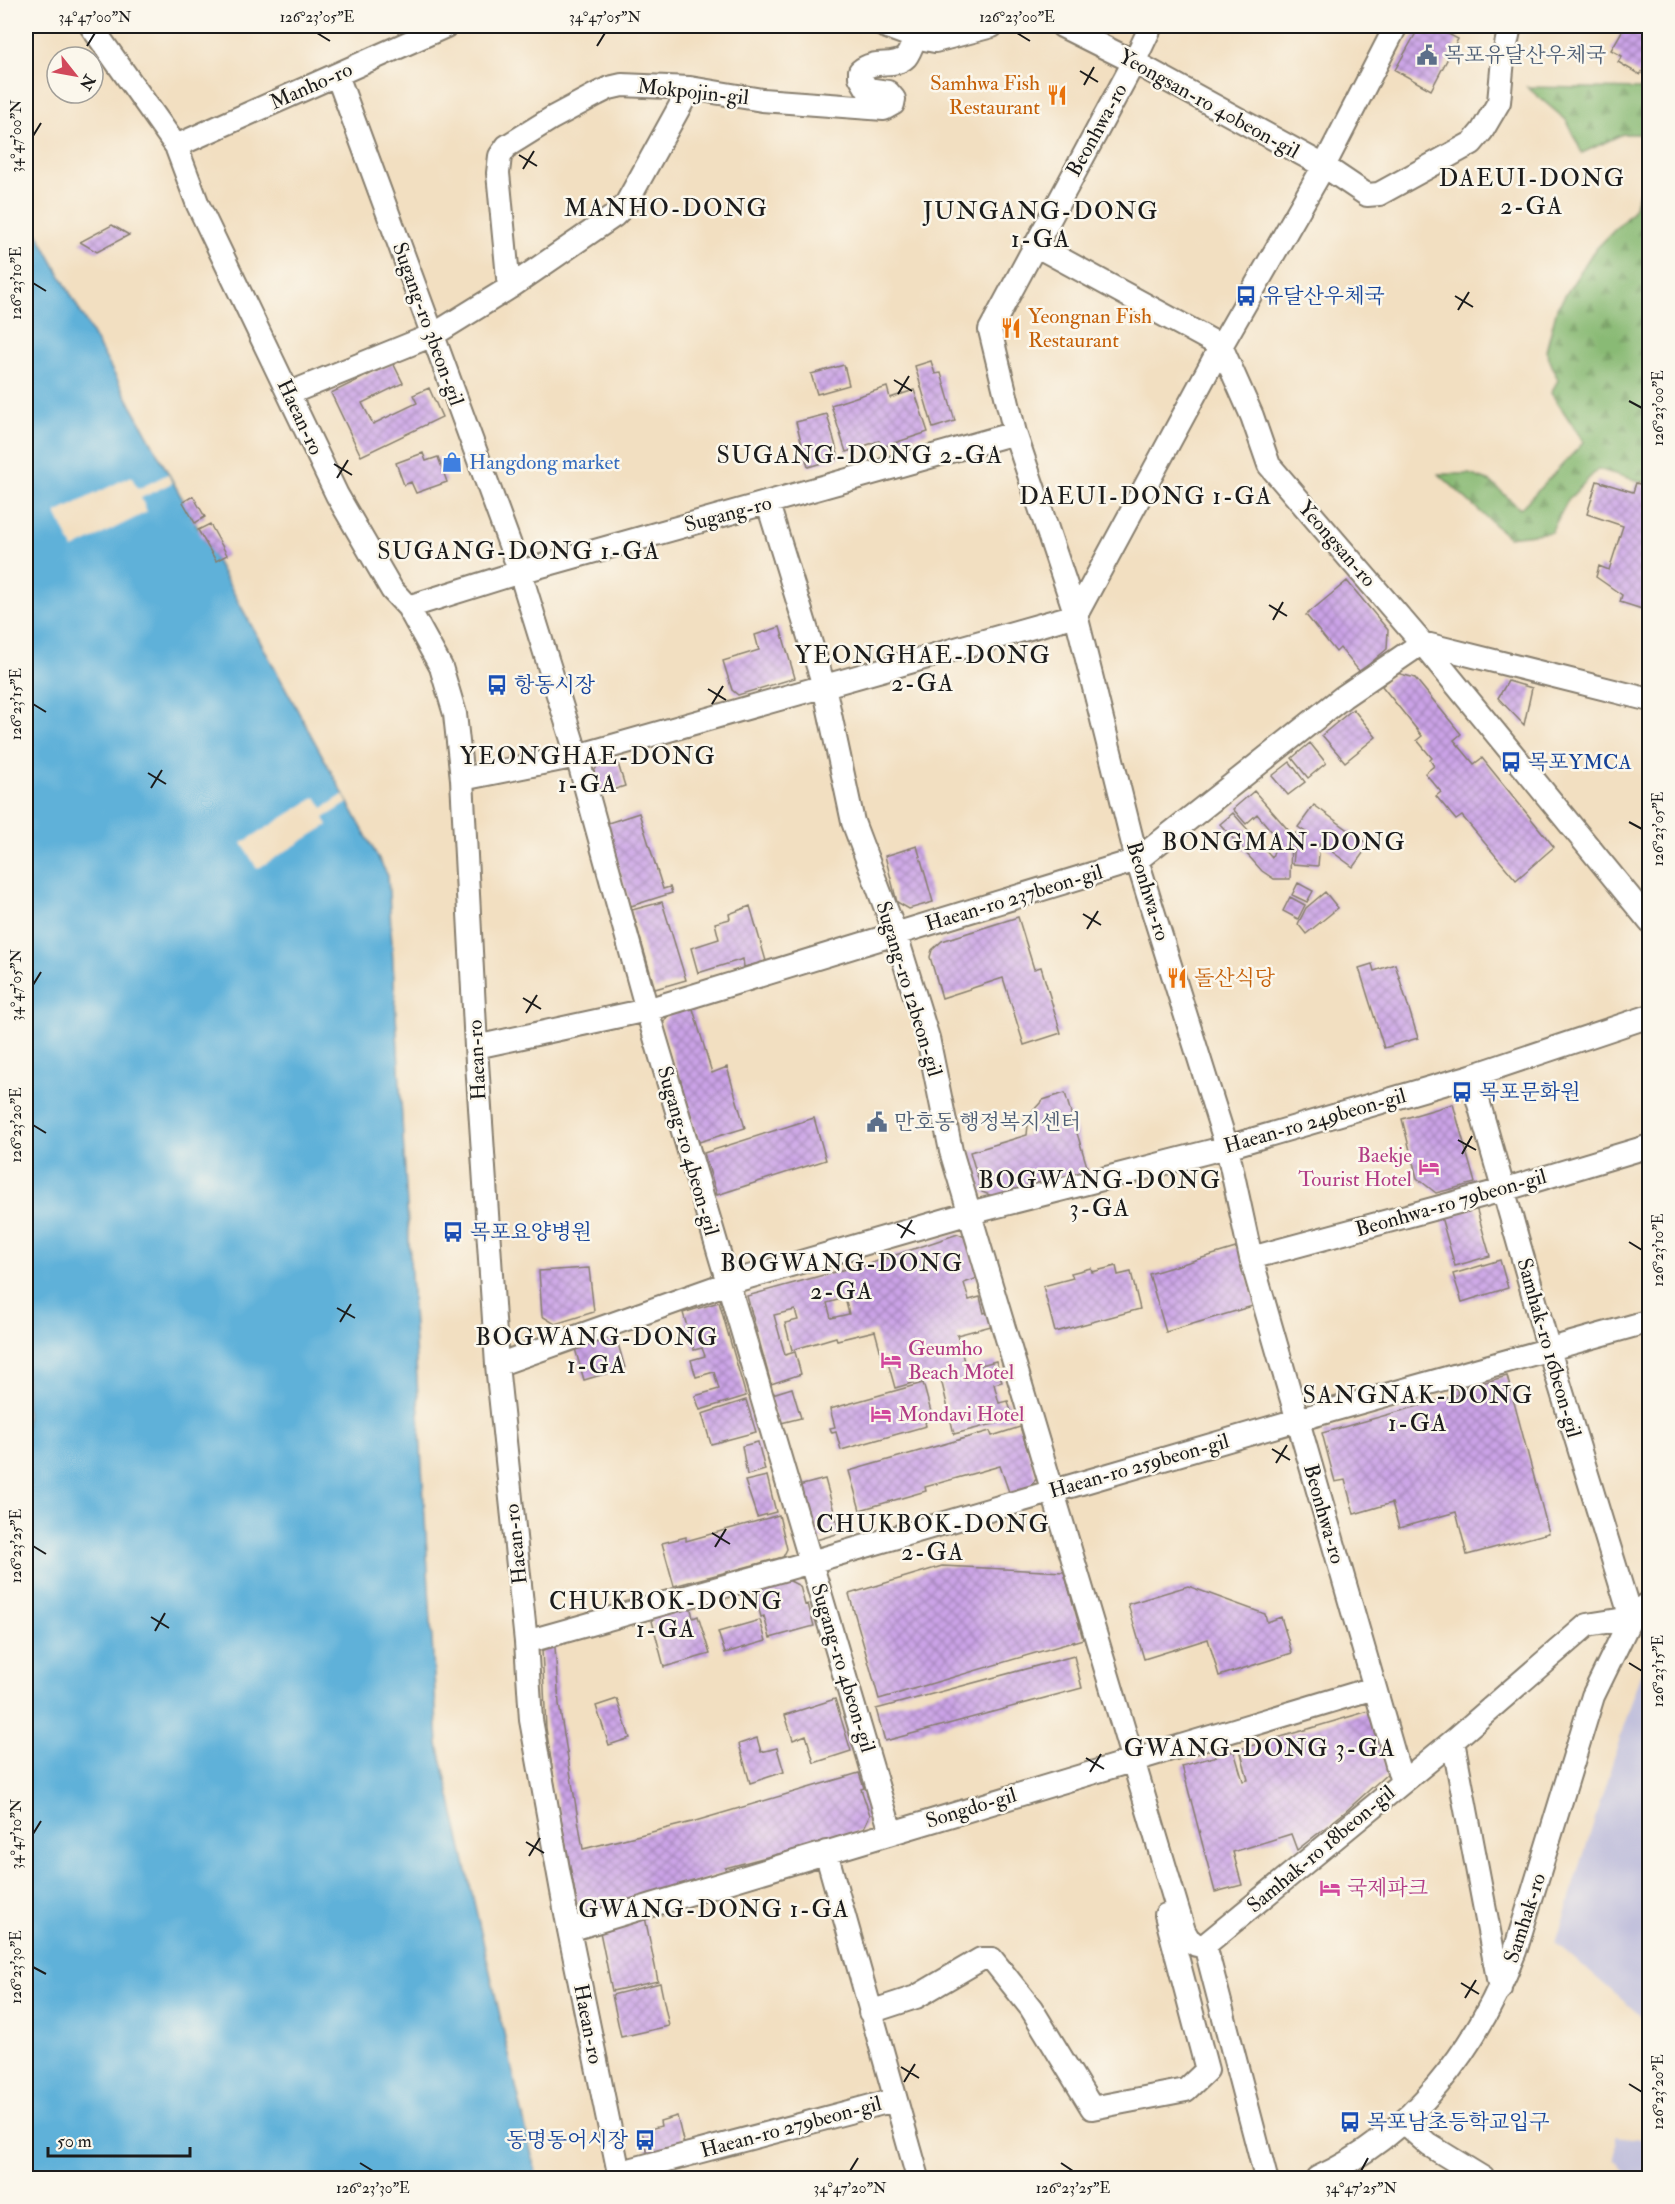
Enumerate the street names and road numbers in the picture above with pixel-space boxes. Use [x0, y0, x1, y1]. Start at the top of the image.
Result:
street label: Yeongsan-ro 40beon-gil [1114, 43, 1305, 165]
street label: Manho-ro [266, 56, 356, 116]
street label: Mokpojin-gil [636, 73, 751, 111]
street label: Beonhwa-ro [1060, 79, 1134, 181]
street label: Sugang-ro 3beon-gil [386, 239, 470, 410]
street label: Haean-ro [271, 375, 329, 459]
street label: Sugang-ro [681, 489, 775, 539]
street label: Yeongsan-ro [1292, 495, 1382, 593]
street label: Beonhwa-ro [1120, 838, 1176, 944]
street label: Haean-ro 237beon-gil [922, 858, 1106, 938]
street label: Sugang-ro 12beon-gil [869, 898, 949, 1081]
street label: Haean-ro [461, 1019, 493, 1101]
street label: Sugang-ro 4beon-gil [651, 1063, 725, 1240]
street label: Haean-ro 249beon-gil [1221, 1082, 1410, 1160]
street label: Beonhwa-ro 79beon-gil [1352, 1163, 1550, 1243]
street label: Samhak-ro 16beon-gil [1510, 1255, 1588, 1442]
street label: Haean-ro 259beon-gil [1046, 1427, 1233, 1505]
street label: Beonhwa-ro [1297, 1461, 1351, 1567]
street label: Haean-ro [498, 1502, 534, 1586]
street label: Sugang-ro 4beon-gil [804, 1580, 882, 1756]
street label: Samhak-ro 18beon-gil [1241, 1779, 1401, 1919]
street label: Songdo-gil [922, 1781, 1020, 1835]
street label: Samhak-ro [1498, 1870, 1552, 1966]
street label: Haean-ro [567, 1982, 609, 2066]
street label: Haean-ro 279beon-gil [697, 2090, 885, 2164]

